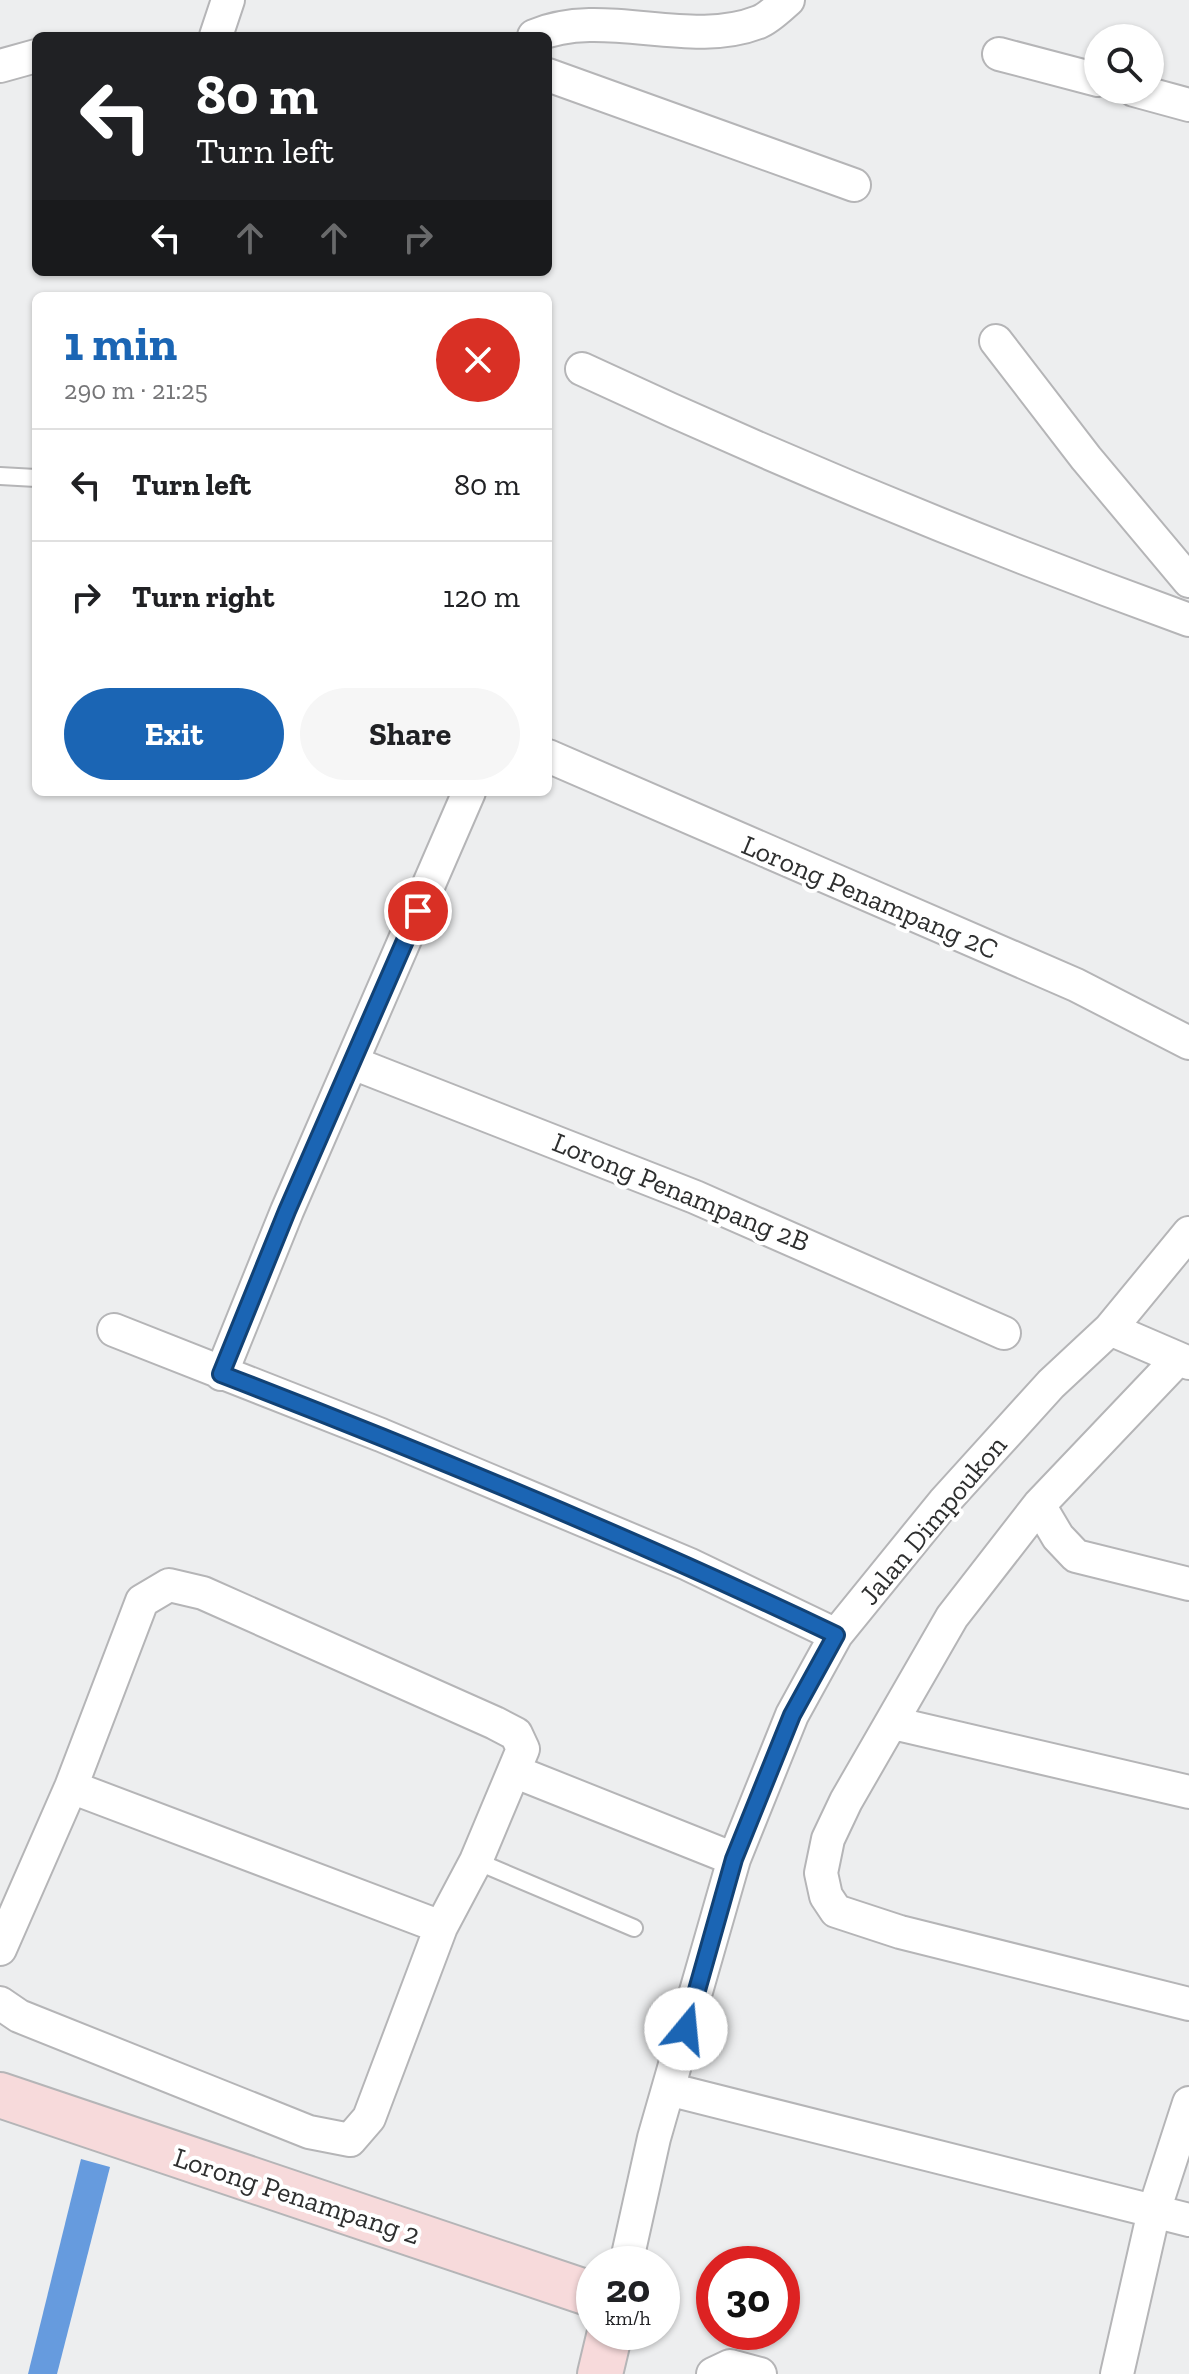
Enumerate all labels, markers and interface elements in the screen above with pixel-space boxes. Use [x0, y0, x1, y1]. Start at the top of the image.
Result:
map controls [1084, 24, 1164, 104]
button: search [1084, 24, 1164, 104]
text: 80 m [196, 61, 318, 128]
icon: left [64, 64, 168, 168]
text: Turn left [196, 129, 334, 172]
icon: left [144, 216, 188, 260]
icon: ahead [228, 216, 272, 260]
icon: ahead [312, 216, 356, 260]
icon: right [396, 216, 440, 260]
text: 1 min [64, 315, 177, 372]
button: close [436, 318, 520, 402]
text: 290 m · 21:25 [64, 374, 208, 406]
icon: left [64, 463, 108, 507]
text: Turn left [132, 467, 251, 503]
text: 80 m [454, 467, 520, 503]
icon: right [64, 575, 108, 619]
text: Turn right [132, 579, 274, 615]
text: 120 m [443, 579, 520, 615]
button: Exit [64, 688, 284, 780]
button: Share [300, 688, 520, 780]
street label: Lorong Penampang 2C [737, 828, 1003, 966]
pin [384, 877, 452, 945]
icon: arrive [396, 889, 440, 933]
street label: Lorong Penampang 2B [548, 1125, 814, 1259]
street label: Jalan Dimpoukon [853, 1429, 1013, 1611]
position arrow [644, 1987, 728, 2071]
street label: Lorong Penampang 2 [170, 2141, 424, 2251]
speed limit sign: 30 [696, 2246, 800, 2350]
text: 20 [606, 2264, 650, 2312]
text: km/h [605, 2306, 651, 2330]

